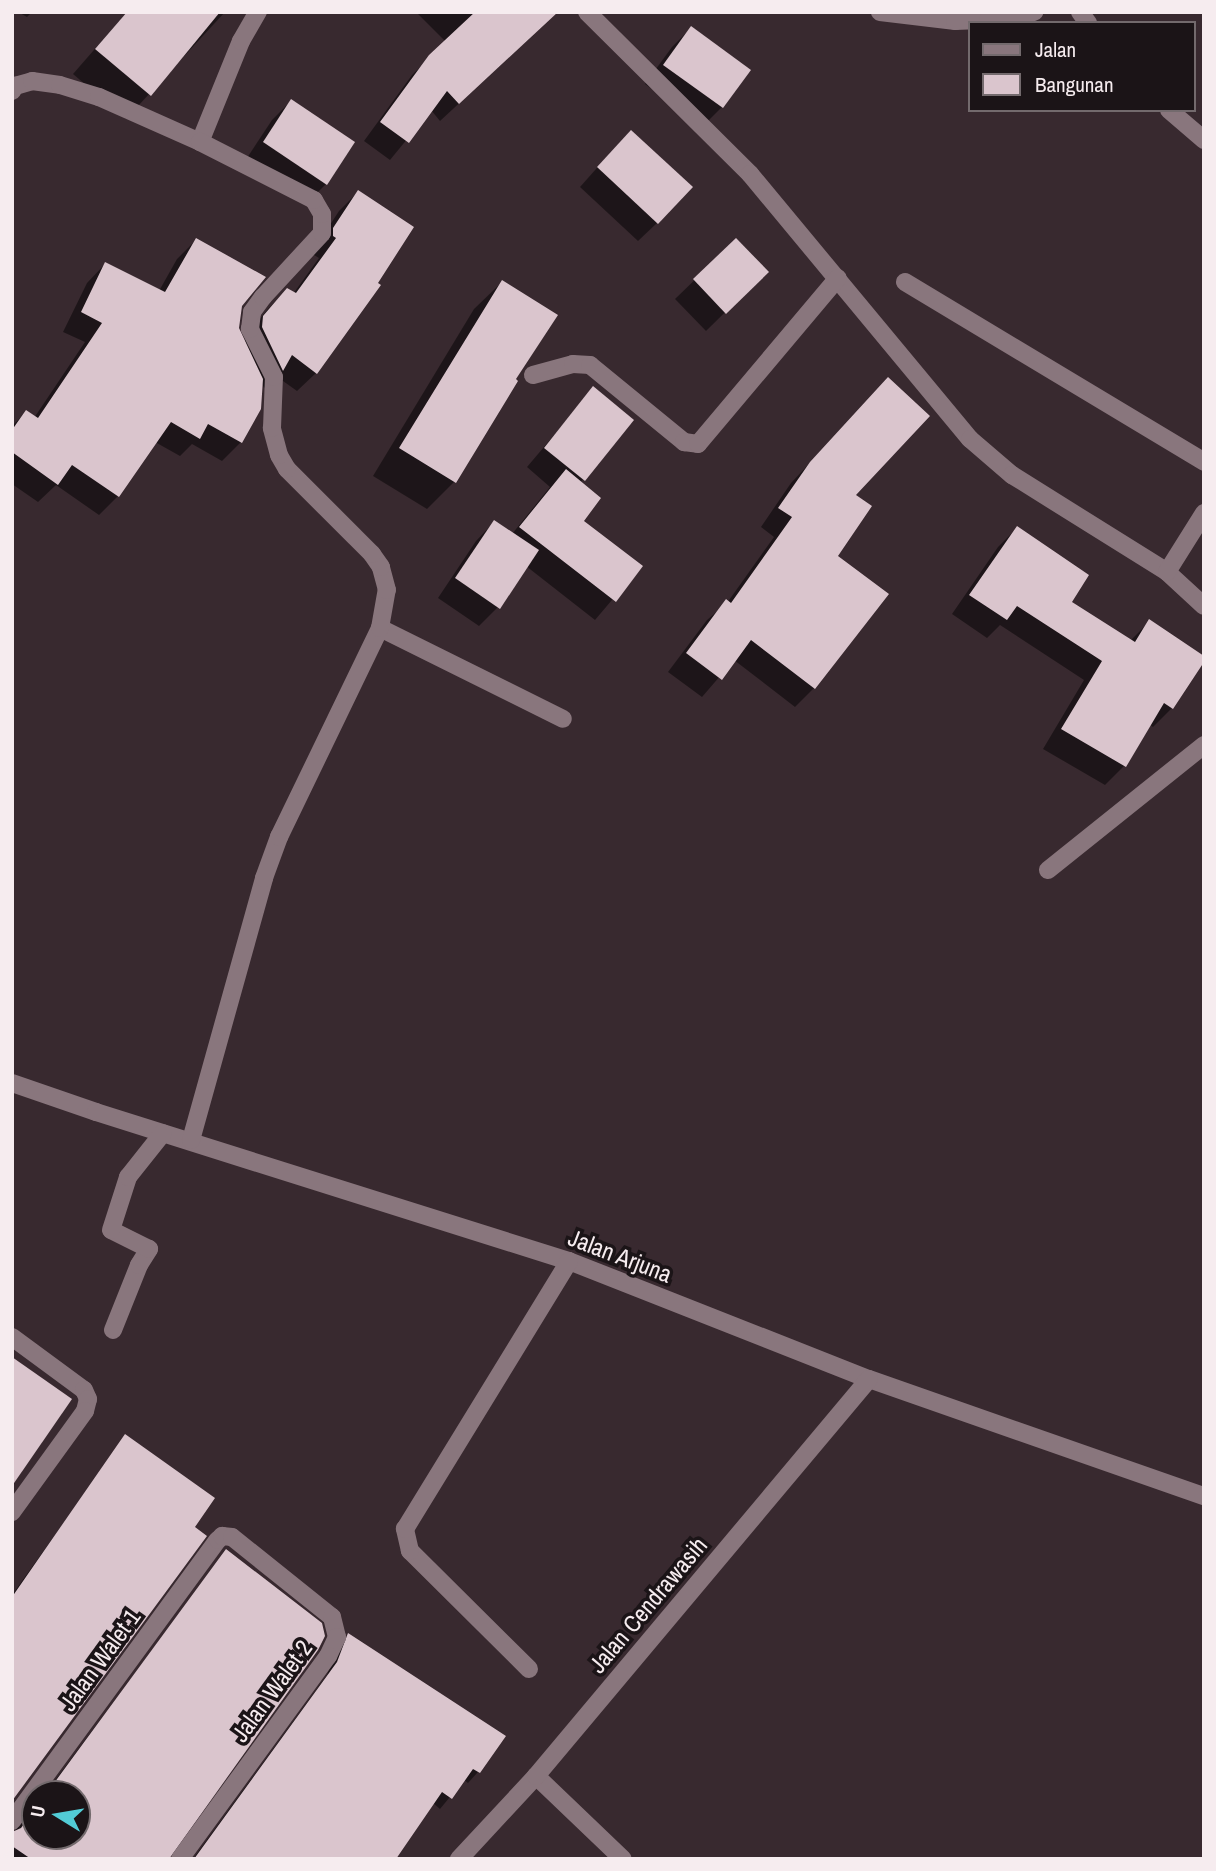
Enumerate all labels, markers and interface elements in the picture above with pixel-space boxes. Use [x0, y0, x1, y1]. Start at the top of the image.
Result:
legend [968, 21, 1195, 112]
text: Jalan [1035, 35, 1076, 64]
text: Bangunan [1035, 70, 1114, 99]
street label: Jalan Arjuna [564, 1223, 676, 1289]
street label: Jalan Cendrawasih [583, 1531, 713, 1679]
street label: Jalan Walet 1 [54, 1604, 146, 1716]
street label: Jalan Walet 2 [226, 1635, 318, 1747]
north arrow [21, 1780, 91, 1850]
text: U [24, 1803, 51, 1819]

